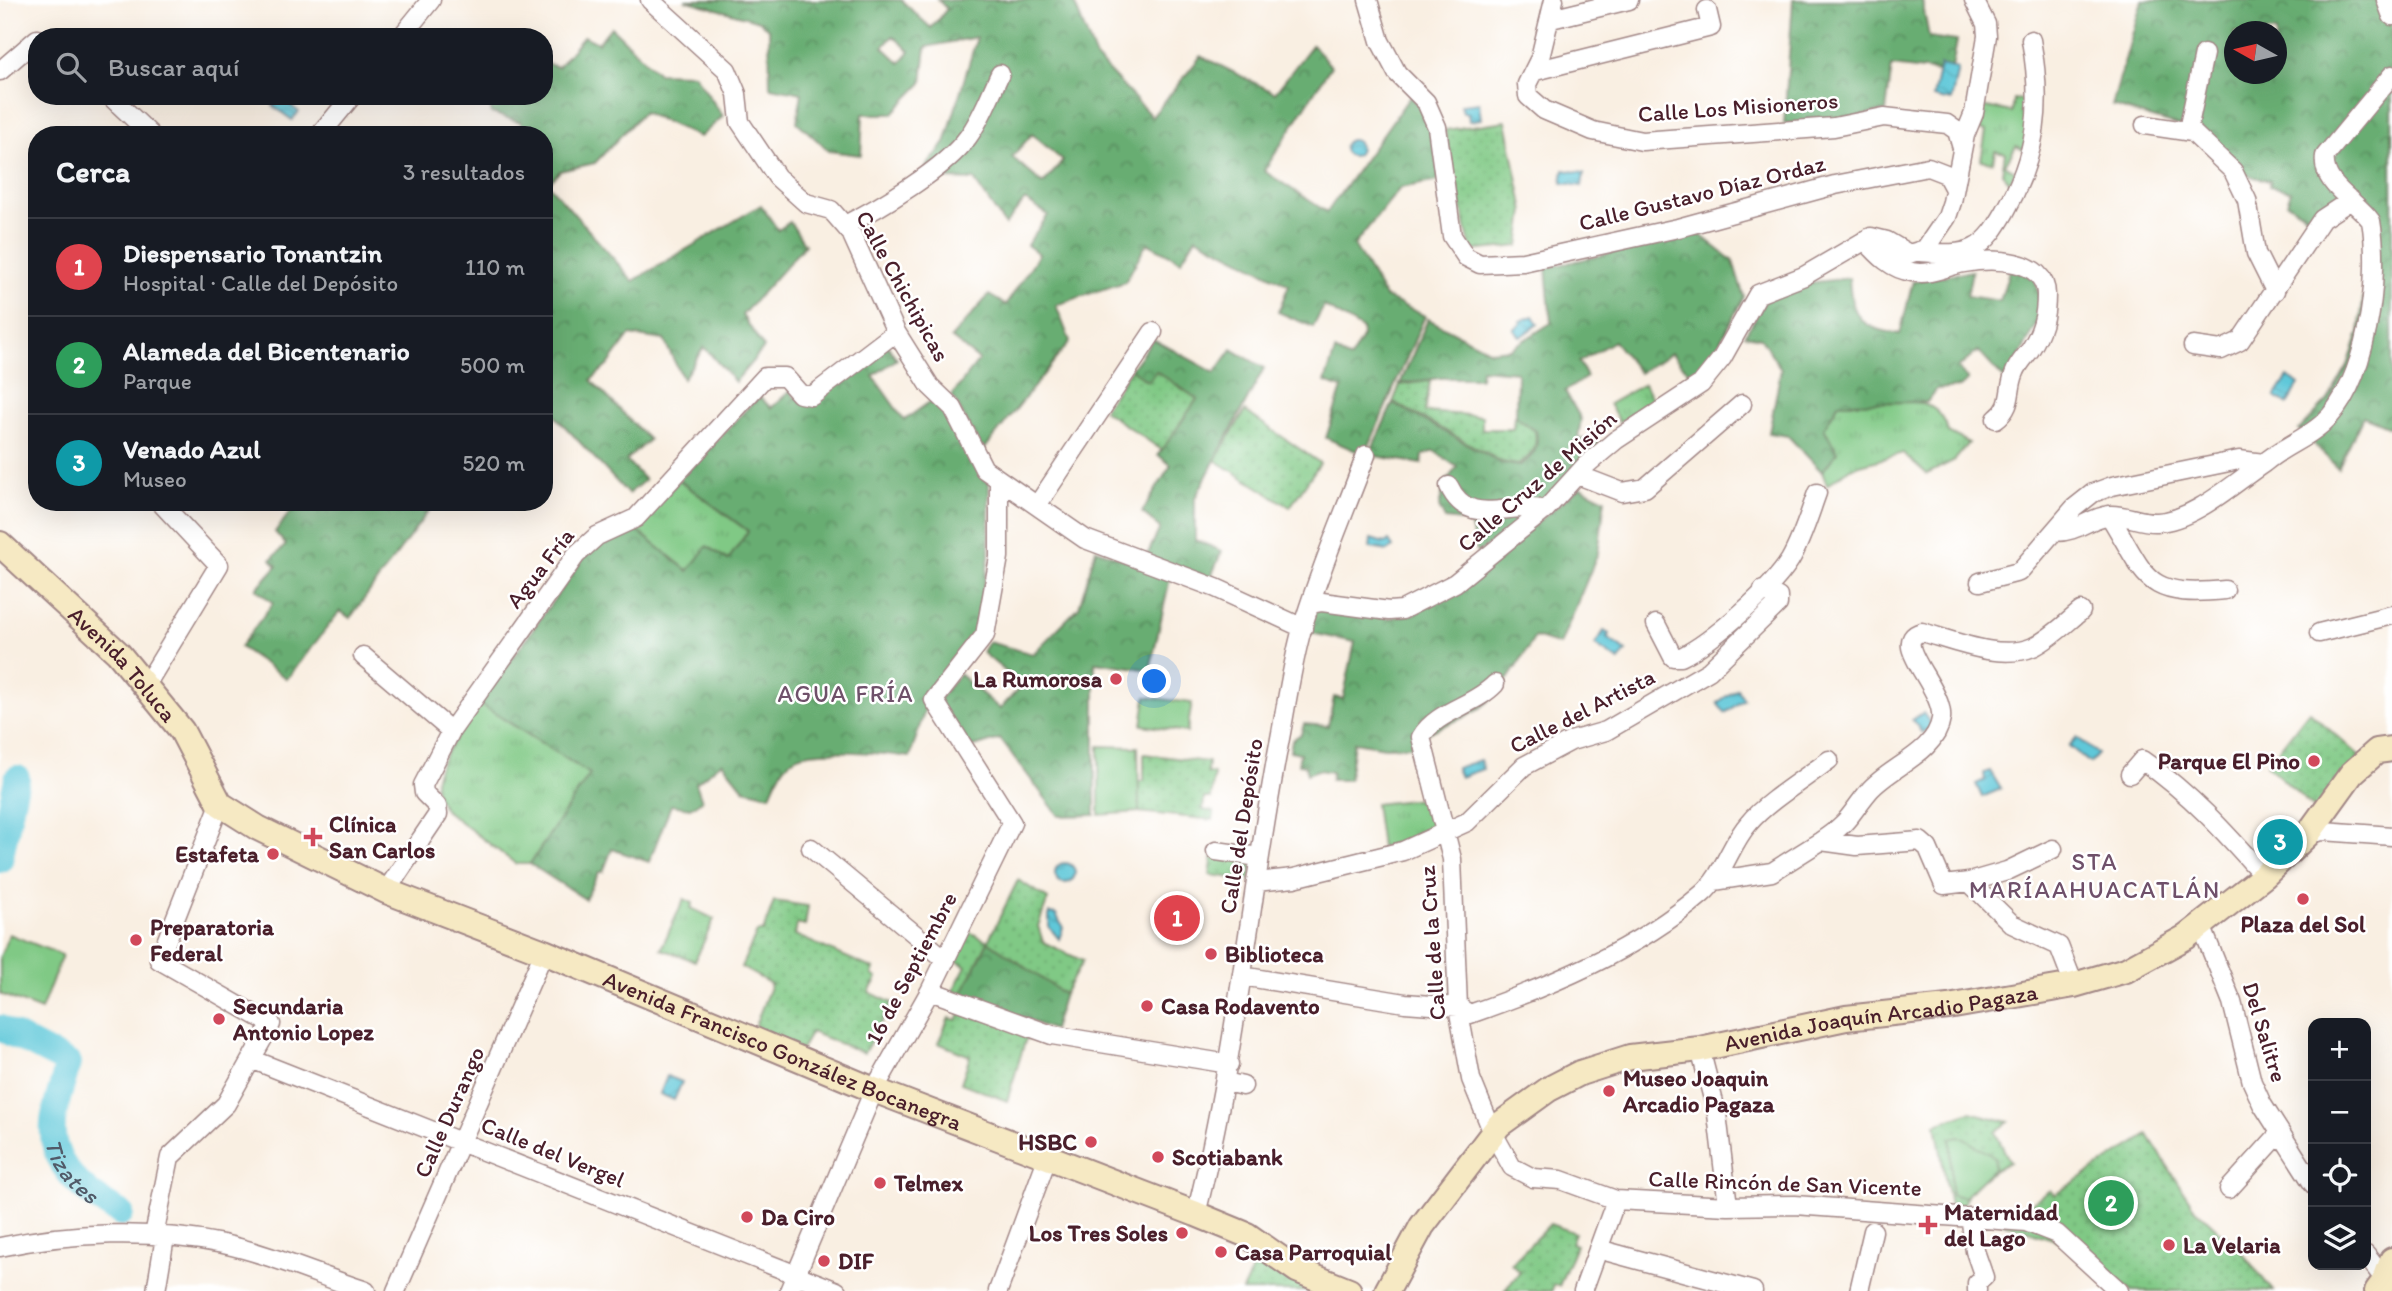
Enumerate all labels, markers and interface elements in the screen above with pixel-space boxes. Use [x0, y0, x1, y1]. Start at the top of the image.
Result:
north arrow [2224, 21, 2287, 84]
search box [28, 28, 553, 105]
icon: search [52, 48, 90, 86]
text: Buscar aquí [108, 51, 239, 83]
street label: Calle Los Misioneros [1637, 86, 1839, 128]
street label: Calle Gustavo Díaz Ordaz [1576, 149, 1828, 237]
text: Cerca [56, 153, 130, 190]
text: 3 resultados [403, 158, 525, 186]
street label: Calle Chichipicas [850, 206, 956, 366]
text: Diespensario Tonantzin [123, 237, 382, 269]
text: 1 [74, 253, 84, 281]
text: 110 m [465, 253, 525, 281]
text: Hospital · Calle del Depósito [123, 269, 398, 297]
text: Alameda del Bicentenario [123, 335, 410, 367]
text: 2 [73, 351, 85, 379]
text: 500 m [460, 351, 525, 379]
text: Parque [123, 367, 192, 395]
street label: Calle Cruz de Misión [1452, 404, 1622, 558]
text: Venado Azul [123, 433, 261, 465]
text: 3 [73, 449, 85, 477]
text: 520 m [462, 449, 525, 477]
text: Museo [123, 465, 187, 493]
street label: Agua Fría [500, 522, 580, 614]
street label: Avenida Toluca [63, 600, 183, 728]
street label: Calle del Artista [1505, 662, 1659, 760]
your location [1137, 664, 1171, 698]
place label: La Rumorosa [973, 665, 1103, 693]
marker: La Rumorosa [1108, 671, 1124, 687]
district label: AGUA FRÍA [777, 679, 915, 708]
street label: Calle del Depósito [1213, 736, 1269, 916]
place label: Parque El Pino [2158, 747, 2300, 775]
marker: Parque El Pino [2306, 753, 2322, 769]
place label: Clínica San Carlos [329, 810, 435, 864]
pin: 3 [2257, 816, 2303, 868]
marker: Clínica San Carlos [303, 827, 323, 847]
place label: Estafeta [175, 840, 260, 868]
marker: Estafeta [265, 846, 281, 862]
district label: STA MARÍAAHUACATLÁN [1969, 847, 2221, 904]
street label: Calle de la Cruz [1413, 864, 1451, 1021]
street label: 16 de Septiembre [859, 887, 963, 1049]
marker: Plaza del Sol [2295, 891, 2311, 907]
pin: 1 [1154, 892, 1200, 944]
place label: Plaza del Sol [2240, 910, 2366, 938]
place label: Preparatoria Federal [150, 913, 275, 967]
marker: Preparatoria Federal [128, 932, 144, 948]
place label: Biblioteca [1225, 940, 1324, 968]
marker: Biblioteca [1203, 946, 1219, 962]
street label: Avenida Francisco González Bocanegra [599, 964, 966, 1137]
street label: Avenida Joaquín Arcadio Pagaza [1721, 978, 2040, 1058]
street label: Del Salitre [2237, 979, 2293, 1085]
place label: Secundaria Antonio Lopez [232, 992, 374, 1046]
place label: Casa Rodavento [1161, 992, 1320, 1020]
marker: Casa Rodavento [1139, 998, 1155, 1014]
marker: Secundaria Antonio Lopez [211, 1011, 227, 1027]
map controls [2308, 1018, 2371, 1270]
button: + [2308, 1018, 2371, 1081]
street label: Calle Durango [408, 1042, 490, 1182]
place label: Museo Joaquin Arcadio Pagaza [1622, 1064, 1776, 1118]
button: − [2308, 1081, 2371, 1144]
marker: Museo Joaquin Arcadio Pagaza [1601, 1083, 1617, 1099]
street label: Calle del Vergel [477, 1110, 629, 1194]
place label: HSBC [1018, 1128, 1077, 1156]
marker: HSBC [1083, 1134, 1099, 1150]
water label: Tizates [39, 1136, 106, 1210]
place label: Scotiabank [1172, 1143, 1283, 1171]
button: locate [2308, 1144, 2371, 1207]
marker: Scotiabank [1150, 1149, 1166, 1165]
street label: Calle Rincón de San Vicente [1648, 1164, 1922, 1202]
place label: Telmex [893, 1169, 964, 1197]
marker: Telmex [872, 1175, 888, 1191]
pin: 2 [2088, 1177, 2134, 1229]
place label: Maternidad del Lago [1944, 1198, 2059, 1252]
place label: Da Ciro [761, 1203, 835, 1231]
button: layers [2308, 1207, 2371, 1270]
marker: Da Ciro [739, 1209, 755, 1225]
marker: Maternidad del Lago [1918, 1215, 1938, 1235]
place label: Los Tres Soles [1029, 1219, 1168, 1247]
marker: Los Tres Soles [1174, 1225, 1190, 1241]
place label: La Velaria [2183, 1231, 2281, 1259]
marker: La Velaria [2161, 1237, 2177, 1253]
place label: Casa Parroquial [1235, 1238, 1392, 1266]
marker: Casa Parroquial [1213, 1244, 1229, 1260]
place label: DIF [838, 1247, 875, 1275]
marker: DIF [816, 1253, 832, 1269]

